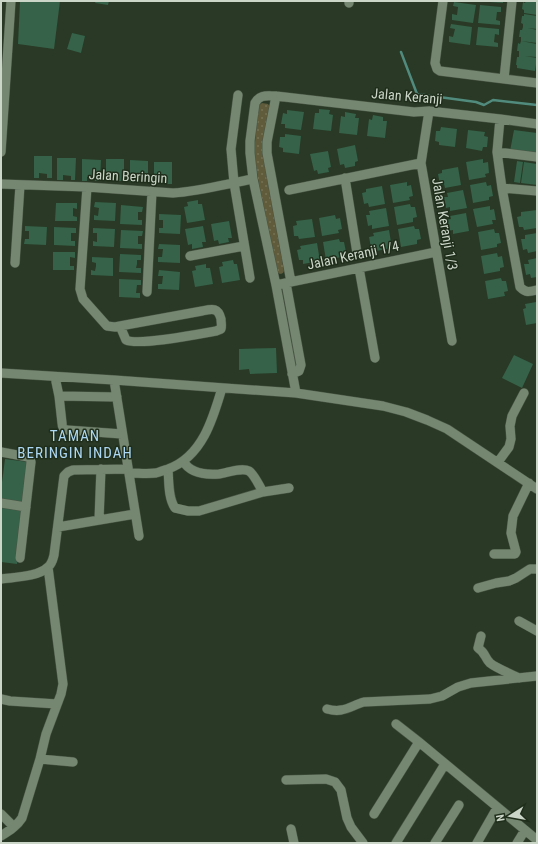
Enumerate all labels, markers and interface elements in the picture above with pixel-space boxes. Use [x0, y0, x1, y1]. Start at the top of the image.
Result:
street label: Jalan Keranji [371, 85, 443, 107]
street label: Jalan Beringin [88, 166, 168, 186]
street label: Jalan Keranji 1/3 [429, 177, 461, 271]
street label: Jalan Keranji 1/4 [306, 237, 400, 273]
district label: TAMAN BERINGIN INDAH [17, 427, 133, 462]
north arrow [490, 796, 530, 836]
text: N [494, 813, 508, 822]

